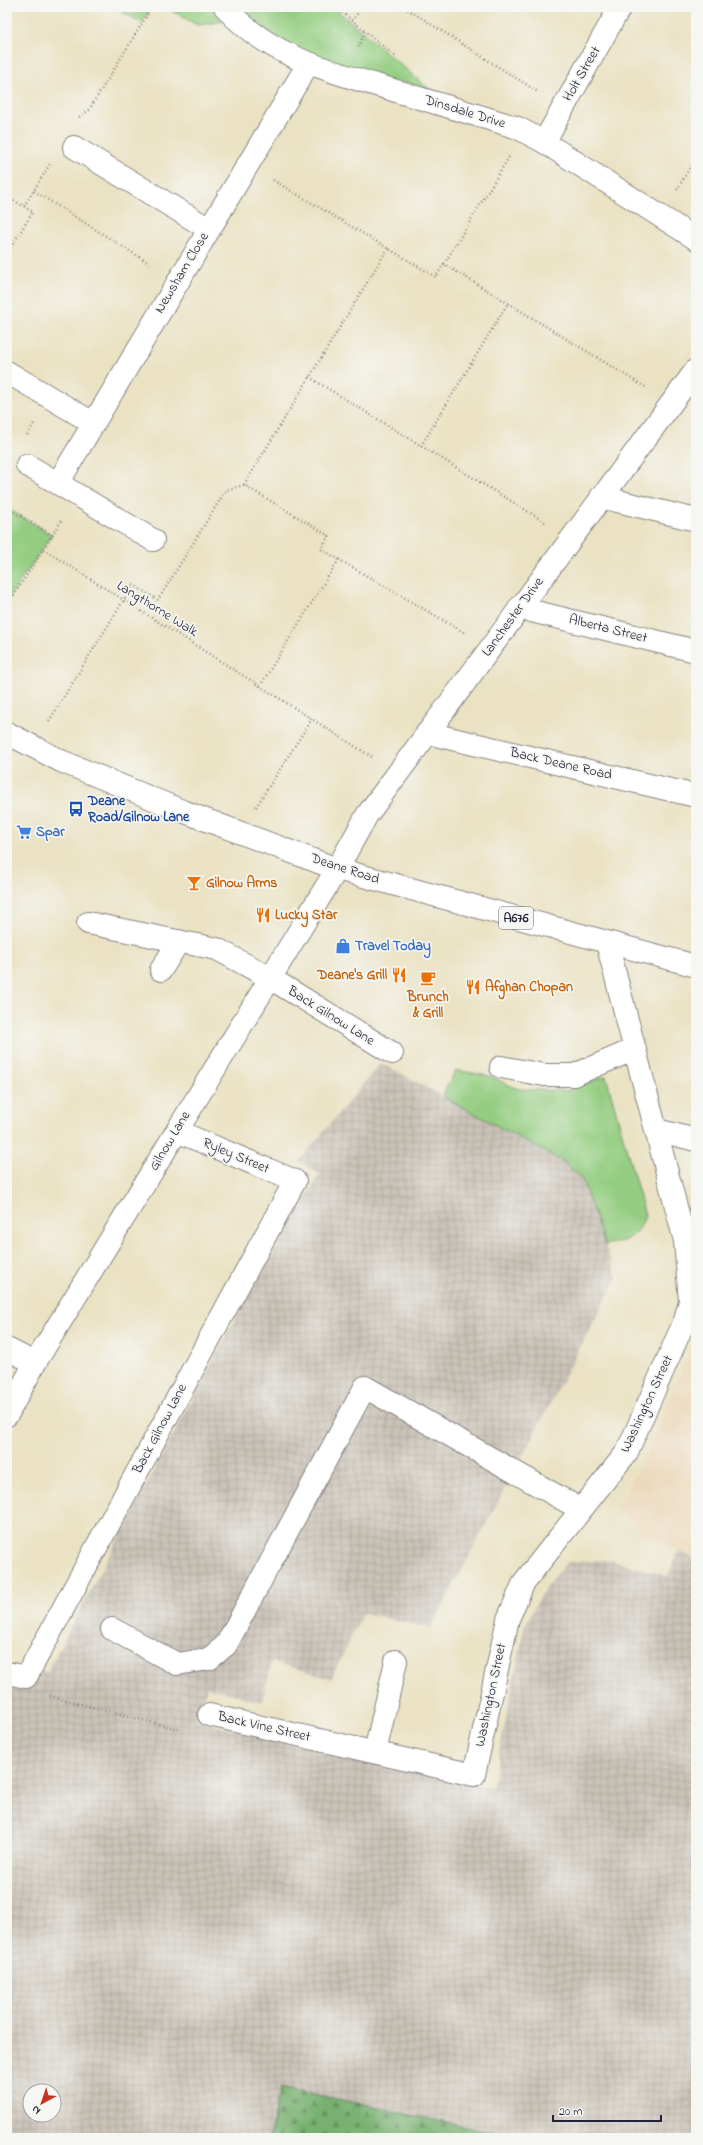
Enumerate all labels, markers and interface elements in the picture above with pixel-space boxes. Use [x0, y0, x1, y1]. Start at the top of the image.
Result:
street label: Holt Street [558, 42, 606, 106]
street label: Dinsdale Drive [421, 89, 509, 134]
street label: Newsham Close [149, 228, 215, 318]
street label: Lanchester Drive [477, 572, 550, 661]
street label: Langthorne Walk [112, 576, 203, 644]
street label: Alberta Street [567, 609, 650, 649]
street label: Back Deane Road [507, 742, 614, 786]
place label: Deane Road/Gilnow Lane [87, 791, 190, 828]
bus stop icon: Deane Road/Gilnow Lane [67, 800, 85, 818]
place label: Spar [36, 822, 65, 843]
supermarket icon: Spar [15, 823, 33, 841]
street label: Deane Road [307, 848, 382, 890]
place label: Gilnow Arms [206, 873, 277, 894]
bar icon: Gilnow Arms [185, 874, 203, 892]
place label: Lucky Star [275, 905, 338, 928]
restaurant icon: Lucky Star [254, 906, 272, 924]
road number: A676 [499, 907, 533, 929]
place label: Travel Today [355, 936, 431, 959]
shop icon: Travel Today [334, 937, 352, 955]
place label: Deane's Grill [316, 965, 388, 986]
restaurant icon: Deane's Grill [390, 966, 408, 984]
cafe icon: Brunch & Grill [419, 969, 437, 987]
place label: Afghan Chopan [485, 977, 573, 1000]
restaurant icon: Afghan Chopan [464, 978, 482, 996]
street label: Back Gilnow Lane [282, 980, 379, 1052]
place label: Brunch & Grill [406, 987, 449, 1024]
street label: Gilnow Lane [144, 1107, 196, 1175]
street label: Ryley Street [199, 1133, 273, 1181]
street label: Washington Street [615, 1351, 680, 1457]
street label: Back Gilnow Lane [127, 1380, 193, 1479]
street label: Washington Street [470, 1641, 513, 1749]
street label: Back Vine Street [215, 1706, 313, 1748]
north arrow [22, 2083, 62, 2123]
scale bar [553, 2097, 661, 2123]
text: N [28, 2101, 44, 2118]
text: 20 m [559, 2103, 582, 2121]

